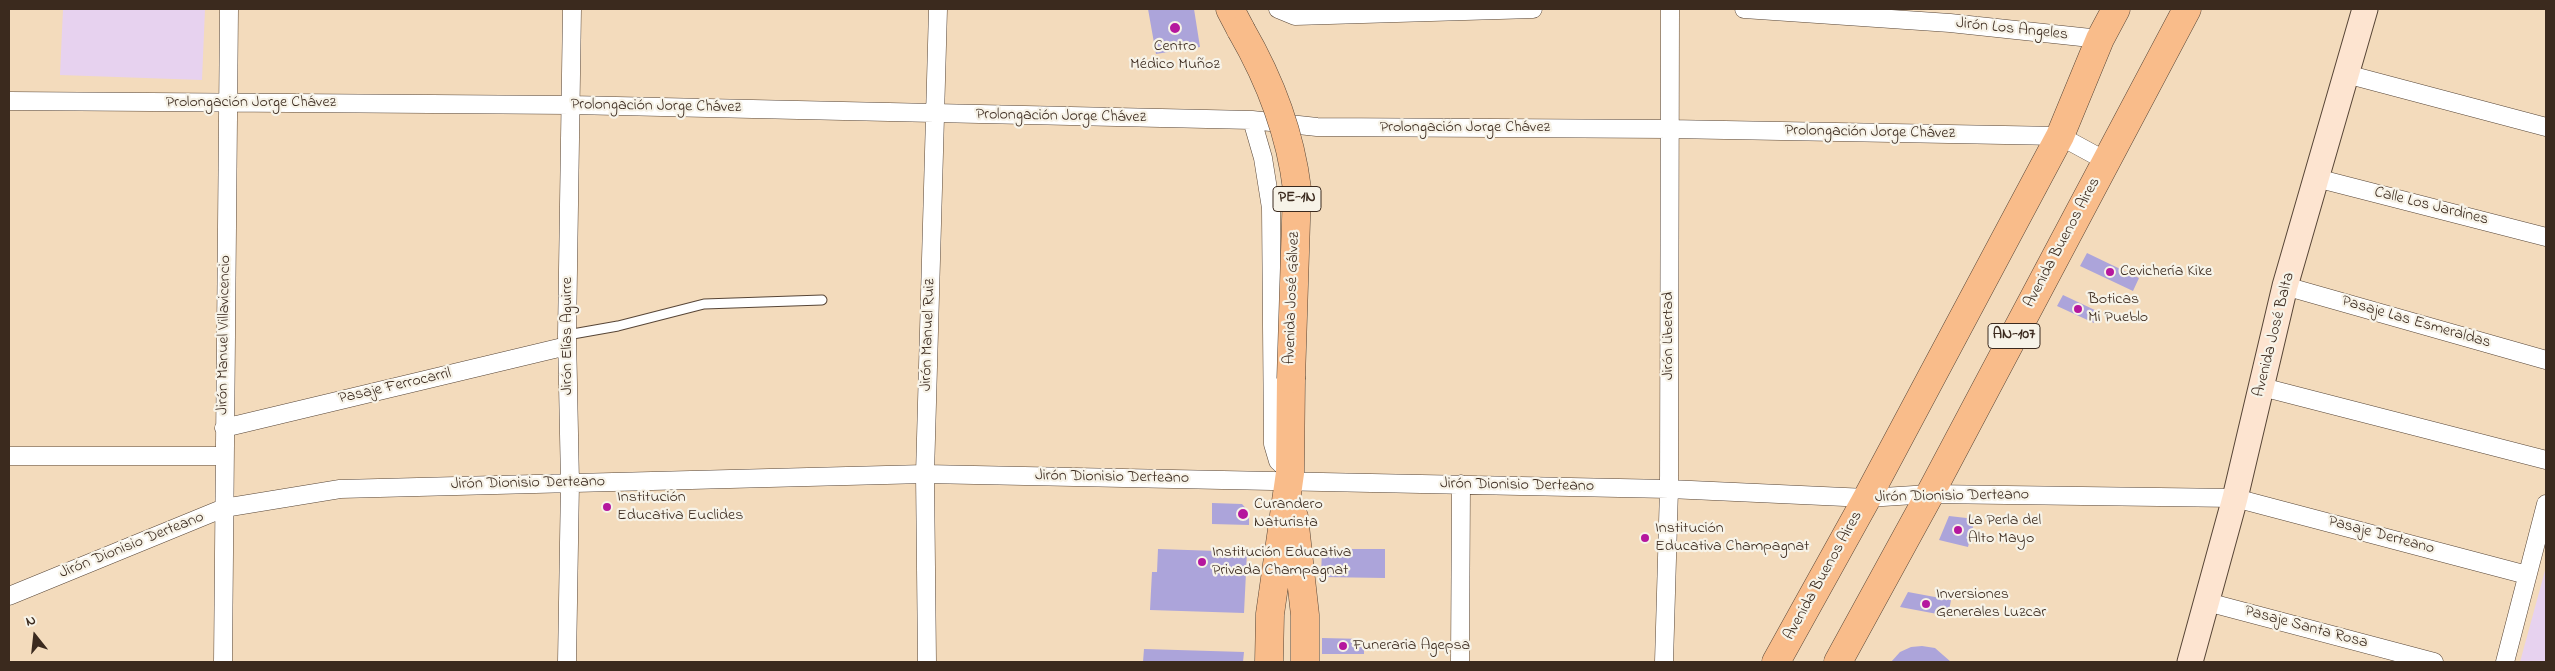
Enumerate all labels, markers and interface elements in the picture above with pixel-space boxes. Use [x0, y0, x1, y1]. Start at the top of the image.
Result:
street label: Jirón Los Angeles [1955, 15, 2069, 45]
marker: Centro Médico Muñoz [1168, 21, 1182, 35]
place label: Centro Médico Muñoz [1130, 37, 1220, 75]
street label: Prolongación Jorge Chávez [166, 93, 336, 113]
street label: Prolongación Jorge Chávez [571, 96, 741, 118]
street label: Prolongación Jorge Chávez [976, 106, 1146, 128]
street label: Prolongación Jorge Chávez [1380, 118, 1550, 138]
street label: Prolongación Jorge Chávez [1785, 122, 1955, 144]
street label: Avenida Buenos Aires [2021, 175, 2105, 311]
street label: Calle Los Jardines [2372, 184, 2490, 230]
road number: PE-1N [1273, 186, 1321, 212]
street label: Avenida José Gálvez [1281, 231, 1305, 365]
street label: Jirón Manuel Villavicencio [214, 255, 236, 415]
place label: Cevichería Kike [2120, 262, 2212, 282]
marker: Cevichería Kike [2104, 266, 2116, 278]
street label: Avenida José Balta [2250, 271, 2300, 399]
street label: Jirón Elías Aguirre [558, 277, 578, 395]
street label: Jirón Manuel Ruiz [917, 278, 941, 392]
place label: Boticas Mi Pueblo [2088, 290, 2148, 328]
street label: Jirón Libertad [1659, 292, 1679, 380]
street label: Pasaje Las Esmeraldas [2339, 293, 2493, 353]
marker: Boticas Mi Pueblo [2072, 303, 2084, 315]
road number: AN-107 [1988, 324, 2040, 348]
street label: Pasaje Ferrocarril [337, 365, 453, 409]
street label: Jirón Dionisio Derteano [1035, 467, 1189, 489]
street label: Jirón Dionisio Derteano [451, 473, 605, 495]
street label: Jirón Dionisio Derteano [1440, 475, 1594, 497]
street label: Jirón Dionisio Derteano [1875, 486, 2029, 508]
place label: Institución Educativa Euclides [617, 488, 743, 526]
place label: Curandero Naturista [1254, 495, 1323, 533]
marker: Institución Educativa Euclides [601, 501, 613, 513]
marker: Curandero Naturista [1236, 507, 1250, 521]
street label: Jirón Dionisio Derteano [57, 508, 207, 584]
street label: Avenida Buenos Aires [1781, 508, 1867, 644]
place label: La Perla del Alto Mayo [1968, 511, 2041, 549]
street label: Pasaje Derteano [2326, 513, 2436, 559]
place label: Institución Educativa Champagnat [1655, 519, 1809, 557]
marker: La Perla del Alto Mayo [1952, 524, 1964, 536]
marker: Institución Educativa Champagnat [1639, 532, 1651, 544]
place label: Institución Educativa Privada Champagnat [1212, 543, 1351, 581]
marker: Institución Educativa Privada Champagnat [1196, 556, 1208, 568]
place label: Inversiones Generales Luzcar [1936, 585, 2046, 623]
marker: Inversiones Generales Luzcar [1920, 598, 1932, 610]
street label: Pasaje Santa Rosa [2242, 602, 2370, 654]
text: N [23, 610, 38, 632]
north arrow [10, 611, 60, 661]
place label: Funeraria Agepsa [1353, 636, 1470, 656]
marker: Funeraria Agepsa [1337, 640, 1349, 652]

